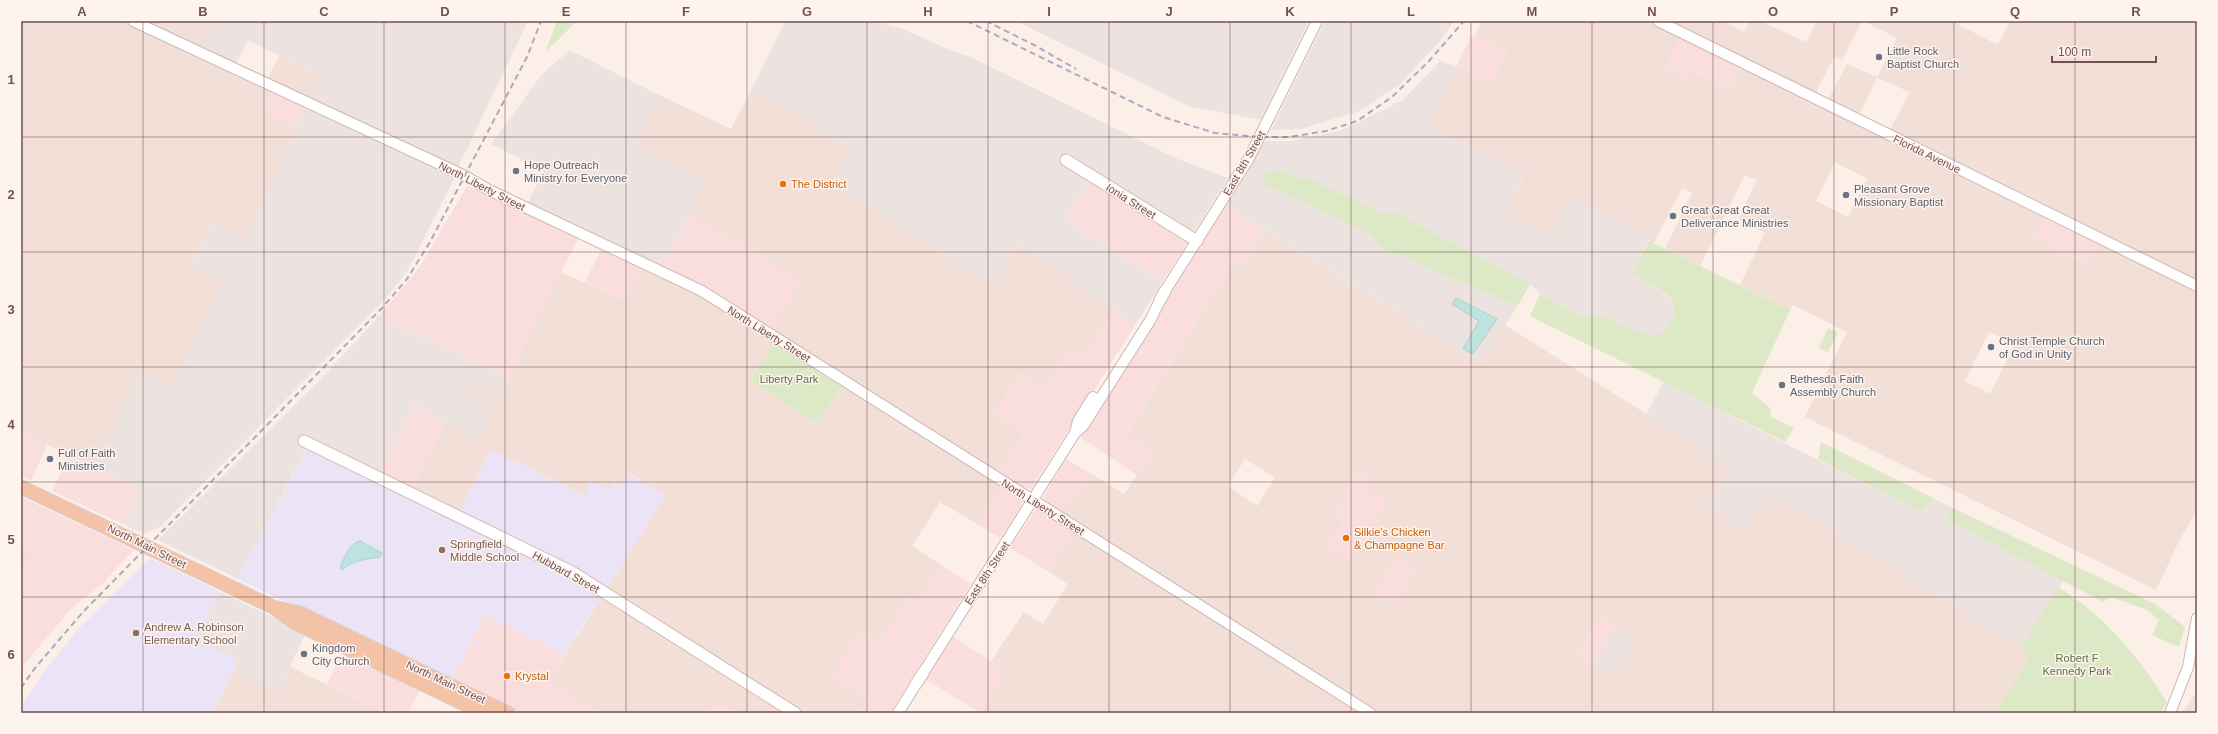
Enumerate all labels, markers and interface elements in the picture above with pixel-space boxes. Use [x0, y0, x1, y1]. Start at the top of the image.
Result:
text: A [77, 4, 87, 19]
text: B [198, 4, 208, 19]
text: C [319, 4, 329, 19]
text: D [440, 4, 450, 19]
text: E [562, 4, 571, 19]
text: F [682, 4, 690, 19]
text: G [802, 4, 812, 19]
text: H [923, 4, 933, 19]
text: I [1047, 4, 1051, 19]
text: J [1165, 4, 1173, 19]
text: K [1285, 4, 1295, 19]
text: L [1407, 4, 1415, 19]
text: M [1527, 4, 1537, 19]
text: N [1647, 4, 1657, 19]
text: O [1768, 4, 1778, 19]
text: P [1890, 4, 1899, 19]
text: Q [2010, 4, 2020, 19]
text: R [2131, 4, 2141, 19]
scale bar [2052, 38, 2156, 64]
place label: Little Rock Baptist Church [1887, 45, 1959, 70]
text: 100 m [2058, 45, 2091, 59]
marker: Little Rock Baptist Church [1874, 52, 1884, 62]
text: 1 [7, 72, 15, 87]
street label: East 8th Street [1221, 128, 1267, 198]
street label: Florida Avenue [1891, 133, 1963, 175]
street label: North Liberty Street [437, 159, 527, 213]
place label: Hope Outreach Ministry for Everyone [524, 159, 627, 184]
marker: Hope Outreach Ministry for Everyone [511, 166, 521, 176]
place label: The District [791, 178, 847, 190]
marker: The District [778, 179, 788, 189]
street label: Ionia Street [1104, 181, 1158, 221]
place label: Pleasant Grove Missionary Baptist [1854, 183, 1943, 208]
text: 2 [7, 187, 15, 202]
marker: Pleasant Grove Missionary Baptist [1841, 190, 1851, 200]
place label: Great Great Great Deliverance Ministries [1681, 204, 1789, 229]
marker: Great Great Great Deliverance Ministries [1668, 211, 1678, 221]
text: 3 [7, 302, 15, 317]
street label: North Liberty Street [725, 304, 813, 364]
place label: Christ Temple Church of God in Unity [1999, 335, 2105, 360]
marker: Christ Temple Church of God in Unity [1986, 342, 1996, 352]
park label: Liberty Park [760, 373, 819, 385]
place label: Bethesda Faith Assembly Church [1790, 373, 1876, 398]
marker: Bethesda Faith Assembly Church [1777, 380, 1787, 390]
text: 4 [7, 417, 15, 432]
place label: Full of Faith Ministries [58, 447, 115, 472]
marker: Full of Faith Ministries [45, 454, 55, 464]
street label: North Liberty Street [999, 477, 1087, 537]
street label: North Main Street [106, 522, 188, 570]
place label: Silkie's Chicken & Champagne Bar [1354, 526, 1445, 551]
text: 5 [7, 532, 15, 547]
marker: Silkie's Chicken & Champagne Bar [1341, 533, 1351, 543]
place label: Springfield Middle School [450, 538, 519, 563]
street label: East 8th Street [962, 539, 1012, 607]
marker: Springfield Middle School [437, 545, 447, 555]
street label: Hubbard Street [530, 549, 602, 595]
place label: Andrew A. Robinson Elementary School [144, 621, 244, 646]
marker: Andrew A. Robinson Elementary School [131, 628, 141, 638]
place label: Kingdom City Church [312, 642, 369, 667]
text: 6 [7, 647, 15, 662]
marker: Kingdom City Church [299, 649, 309, 659]
park label: Robert F Kennedy Park [2042, 652, 2112, 677]
street label: North Main Street [404, 658, 488, 706]
place label: Krystal [515, 670, 549, 682]
marker: Krystal [502, 671, 512, 681]

